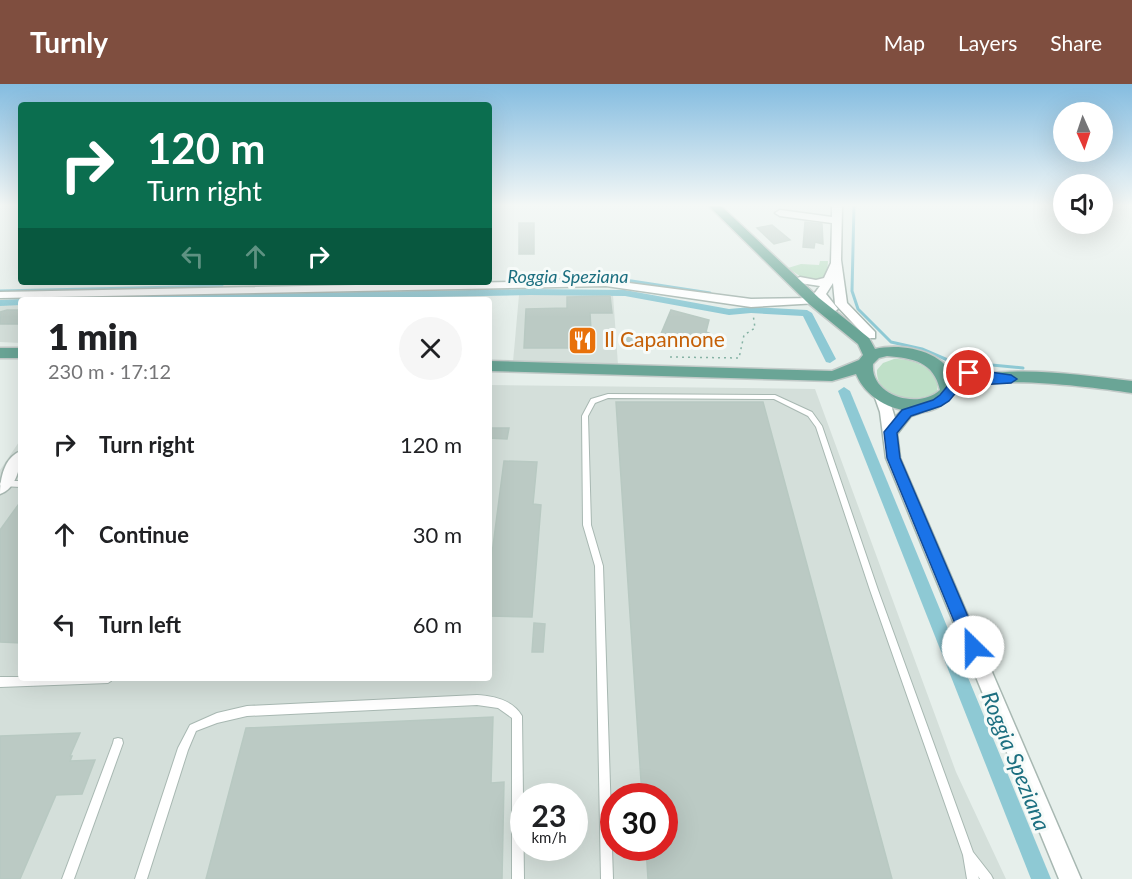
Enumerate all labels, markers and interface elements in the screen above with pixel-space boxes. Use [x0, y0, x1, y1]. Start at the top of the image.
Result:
text: Turnly [30, 25, 108, 59]
text: Map [884, 30, 925, 55]
text: Layers [958, 30, 1017, 55]
text: Share [1050, 30, 1102, 55]
north arrow [1053, 102, 1113, 162]
map controls [1053, 102, 1113, 234]
text: 120 m [147, 123, 265, 173]
icon: right [48, 126, 126, 204]
text: Turn right [147, 174, 262, 207]
button: sound [1053, 174, 1113, 234]
icon: left [176, 240, 209, 273]
icon: ahead [239, 240, 272, 273]
icon: right [302, 240, 335, 273]
water label: Roggia Speziana [508, 265, 629, 287]
text: 1 min [48, 314, 138, 358]
button: close [399, 317, 462, 380]
restaurant icon: Il Capannone [567, 324, 599, 356]
place label: Il Capannone [604, 326, 725, 351]
pin [943, 347, 994, 398]
icon: arrive [952, 356, 985, 389]
text: 230 m · 17:12 [48, 359, 171, 383]
icon: right [48, 428, 81, 461]
text: Turn right [99, 431, 194, 458]
text: 120 m [400, 431, 462, 458]
icon: ahead [48, 518, 81, 551]
text: Continue [99, 521, 189, 548]
text: 30 m [413, 521, 462, 548]
icon: left [48, 608, 81, 641]
text: Turn left [99, 611, 181, 638]
text: 60 m [413, 611, 462, 638]
position arrow [941, 615, 1005, 679]
water label: Roggia Speziana [976, 687, 1057, 834]
speed limit sign: 30 [600, 783, 678, 861]
text: 23 [532, 797, 566, 833]
text: km/h [531, 828, 567, 846]

